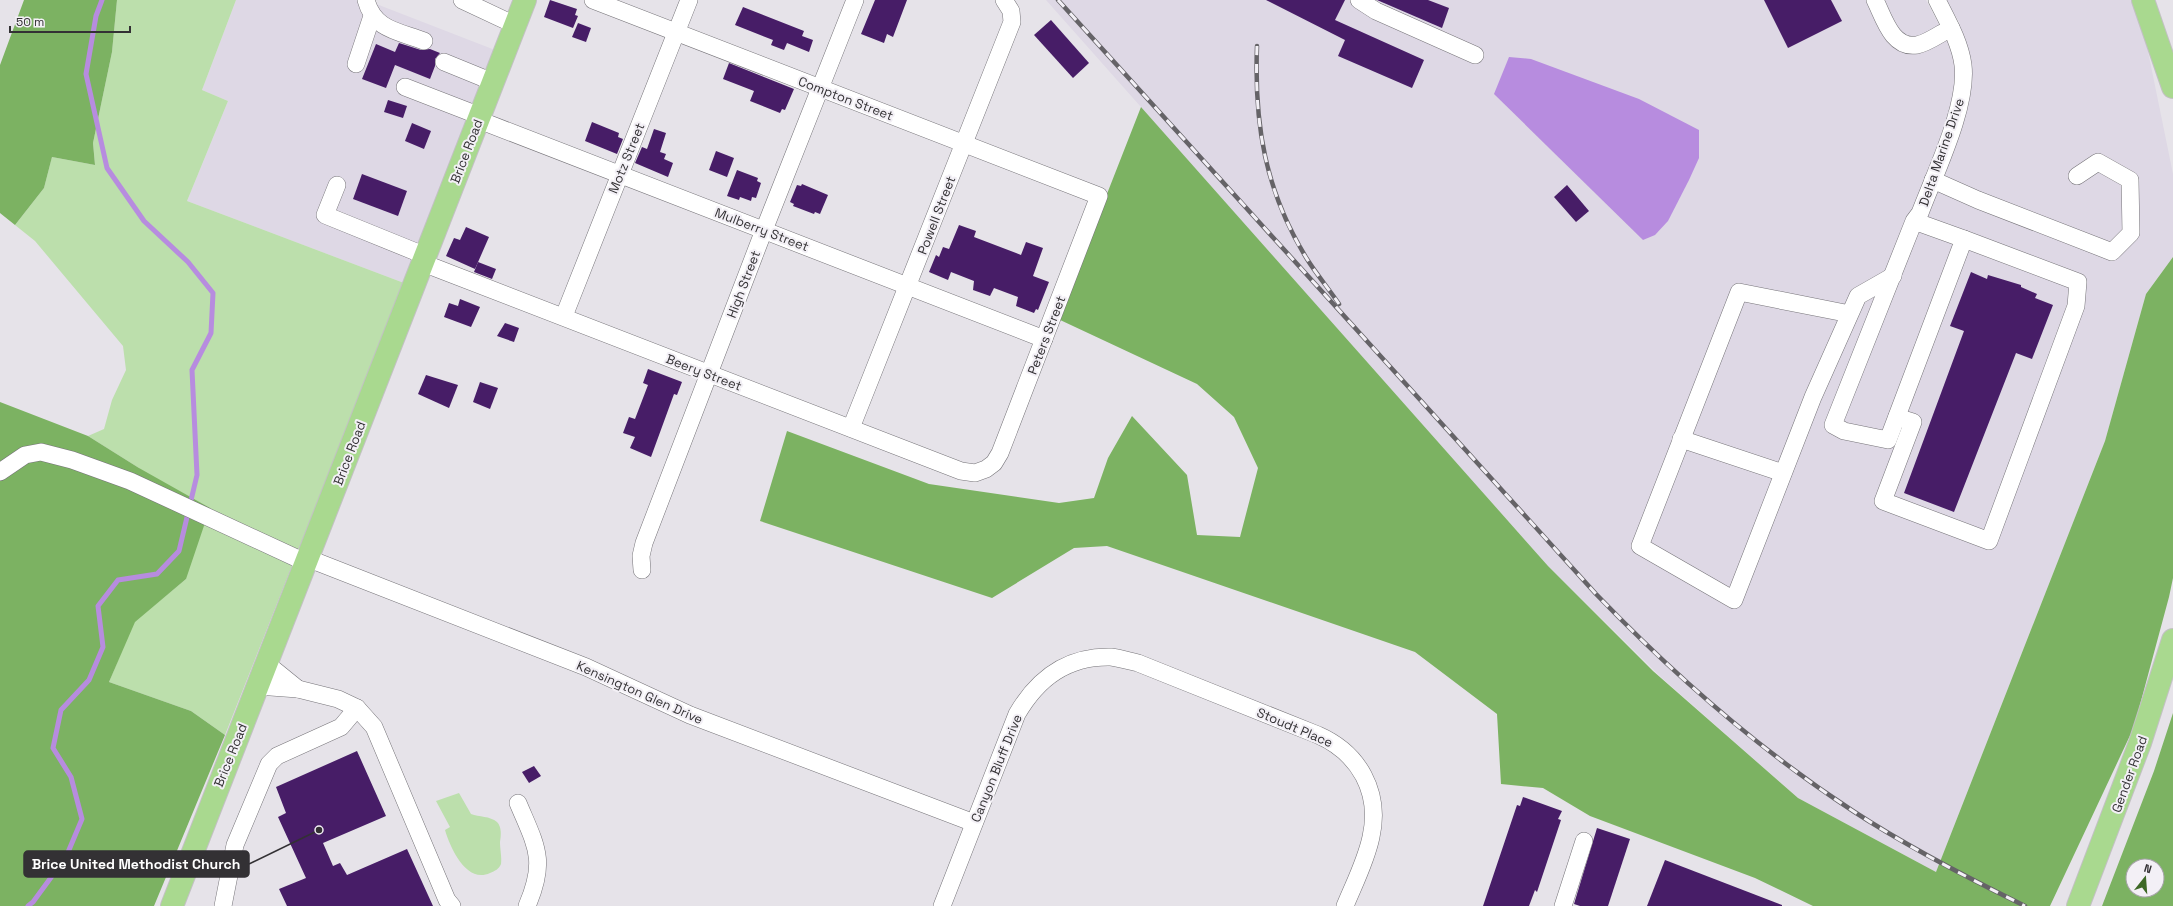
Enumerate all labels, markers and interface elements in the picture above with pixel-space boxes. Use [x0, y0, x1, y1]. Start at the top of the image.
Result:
scale bar [10, 8, 130, 34]
text: 50 m [16, 14, 44, 30]
street label: Compton Street [796, 73, 896, 124]
street label: Delta Marine Drive [1915, 96, 1968, 208]
street label: Brice Road [446, 117, 486, 186]
street label: Motz Street [605, 120, 648, 196]
street label: Powell Street [914, 173, 959, 257]
street label: Mulberry Street [712, 204, 811, 255]
street label: High Street [723, 248, 764, 320]
street label: Peters Street [1024, 293, 1069, 377]
street label: Beery Street [663, 350, 744, 395]
street label: Brice Road [329, 419, 369, 488]
street label: Kensington Glen Drive [574, 657, 706, 728]
street label: Stoudt Place [1254, 704, 1335, 751]
street label: Canyon Bluff Drive [967, 712, 1026, 825]
street label: Brice Road [210, 721, 251, 790]
street label: Gender Road [2108, 733, 2151, 815]
callout: Brice United Methodist Church [24, 851, 249, 877]
text: Brice United Methodist Church [32, 855, 240, 873]
north arrow [2125, 858, 2165, 898]
text: N [2142, 861, 2153, 876]

